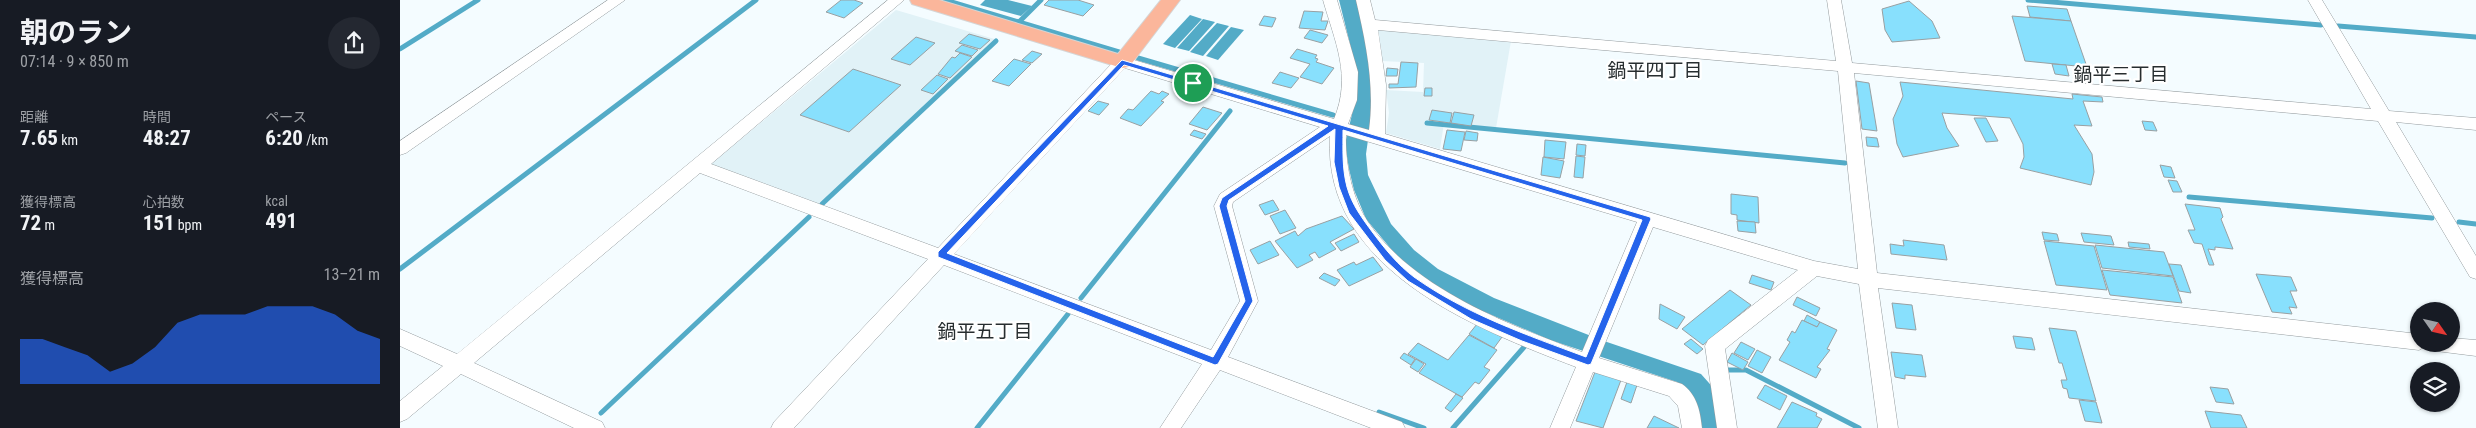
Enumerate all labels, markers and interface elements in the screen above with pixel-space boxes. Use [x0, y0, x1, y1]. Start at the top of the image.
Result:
text: 朝のラン [20, 16, 132, 49]
button: share [328, 17, 380, 69]
text: 07:14 · 9 × 850 m [20, 52, 129, 71]
district label: 鍋平四丁目 [1607, 59, 1703, 82]
pin [1172, 62, 1214, 104]
district label: 鍋平三丁目 [2073, 63, 2169, 86]
icon: arrive [1179, 69, 1207, 97]
text: 距離 [20, 109, 48, 125]
text: 時間 [143, 109, 171, 125]
text: ペース [265, 109, 307, 125]
text: 7.65 [20, 126, 58, 150]
text: 48:27 [143, 126, 191, 150]
text: 6:20 [265, 126, 303, 150]
text: km [58, 132, 78, 148]
text: /km [303, 132, 328, 148]
text: kcal [265, 193, 288, 209]
text: 獲得標高 [20, 194, 76, 210]
text: 心拍数 [143, 194, 185, 210]
text: 491 [265, 209, 297, 233]
text: 72 [20, 211, 41, 235]
text: 151 [143, 211, 175, 235]
text: m [41, 217, 55, 233]
text: bpm [175, 217, 202, 233]
text: 13–21 m [324, 265, 380, 284]
text: 獲得標高 [20, 269, 84, 288]
north arrow [2410, 302, 2460, 352]
map controls [2410, 302, 2460, 412]
district label: 鍋平五丁目 [937, 320, 1033, 343]
button: layers [2410, 362, 2460, 412]

